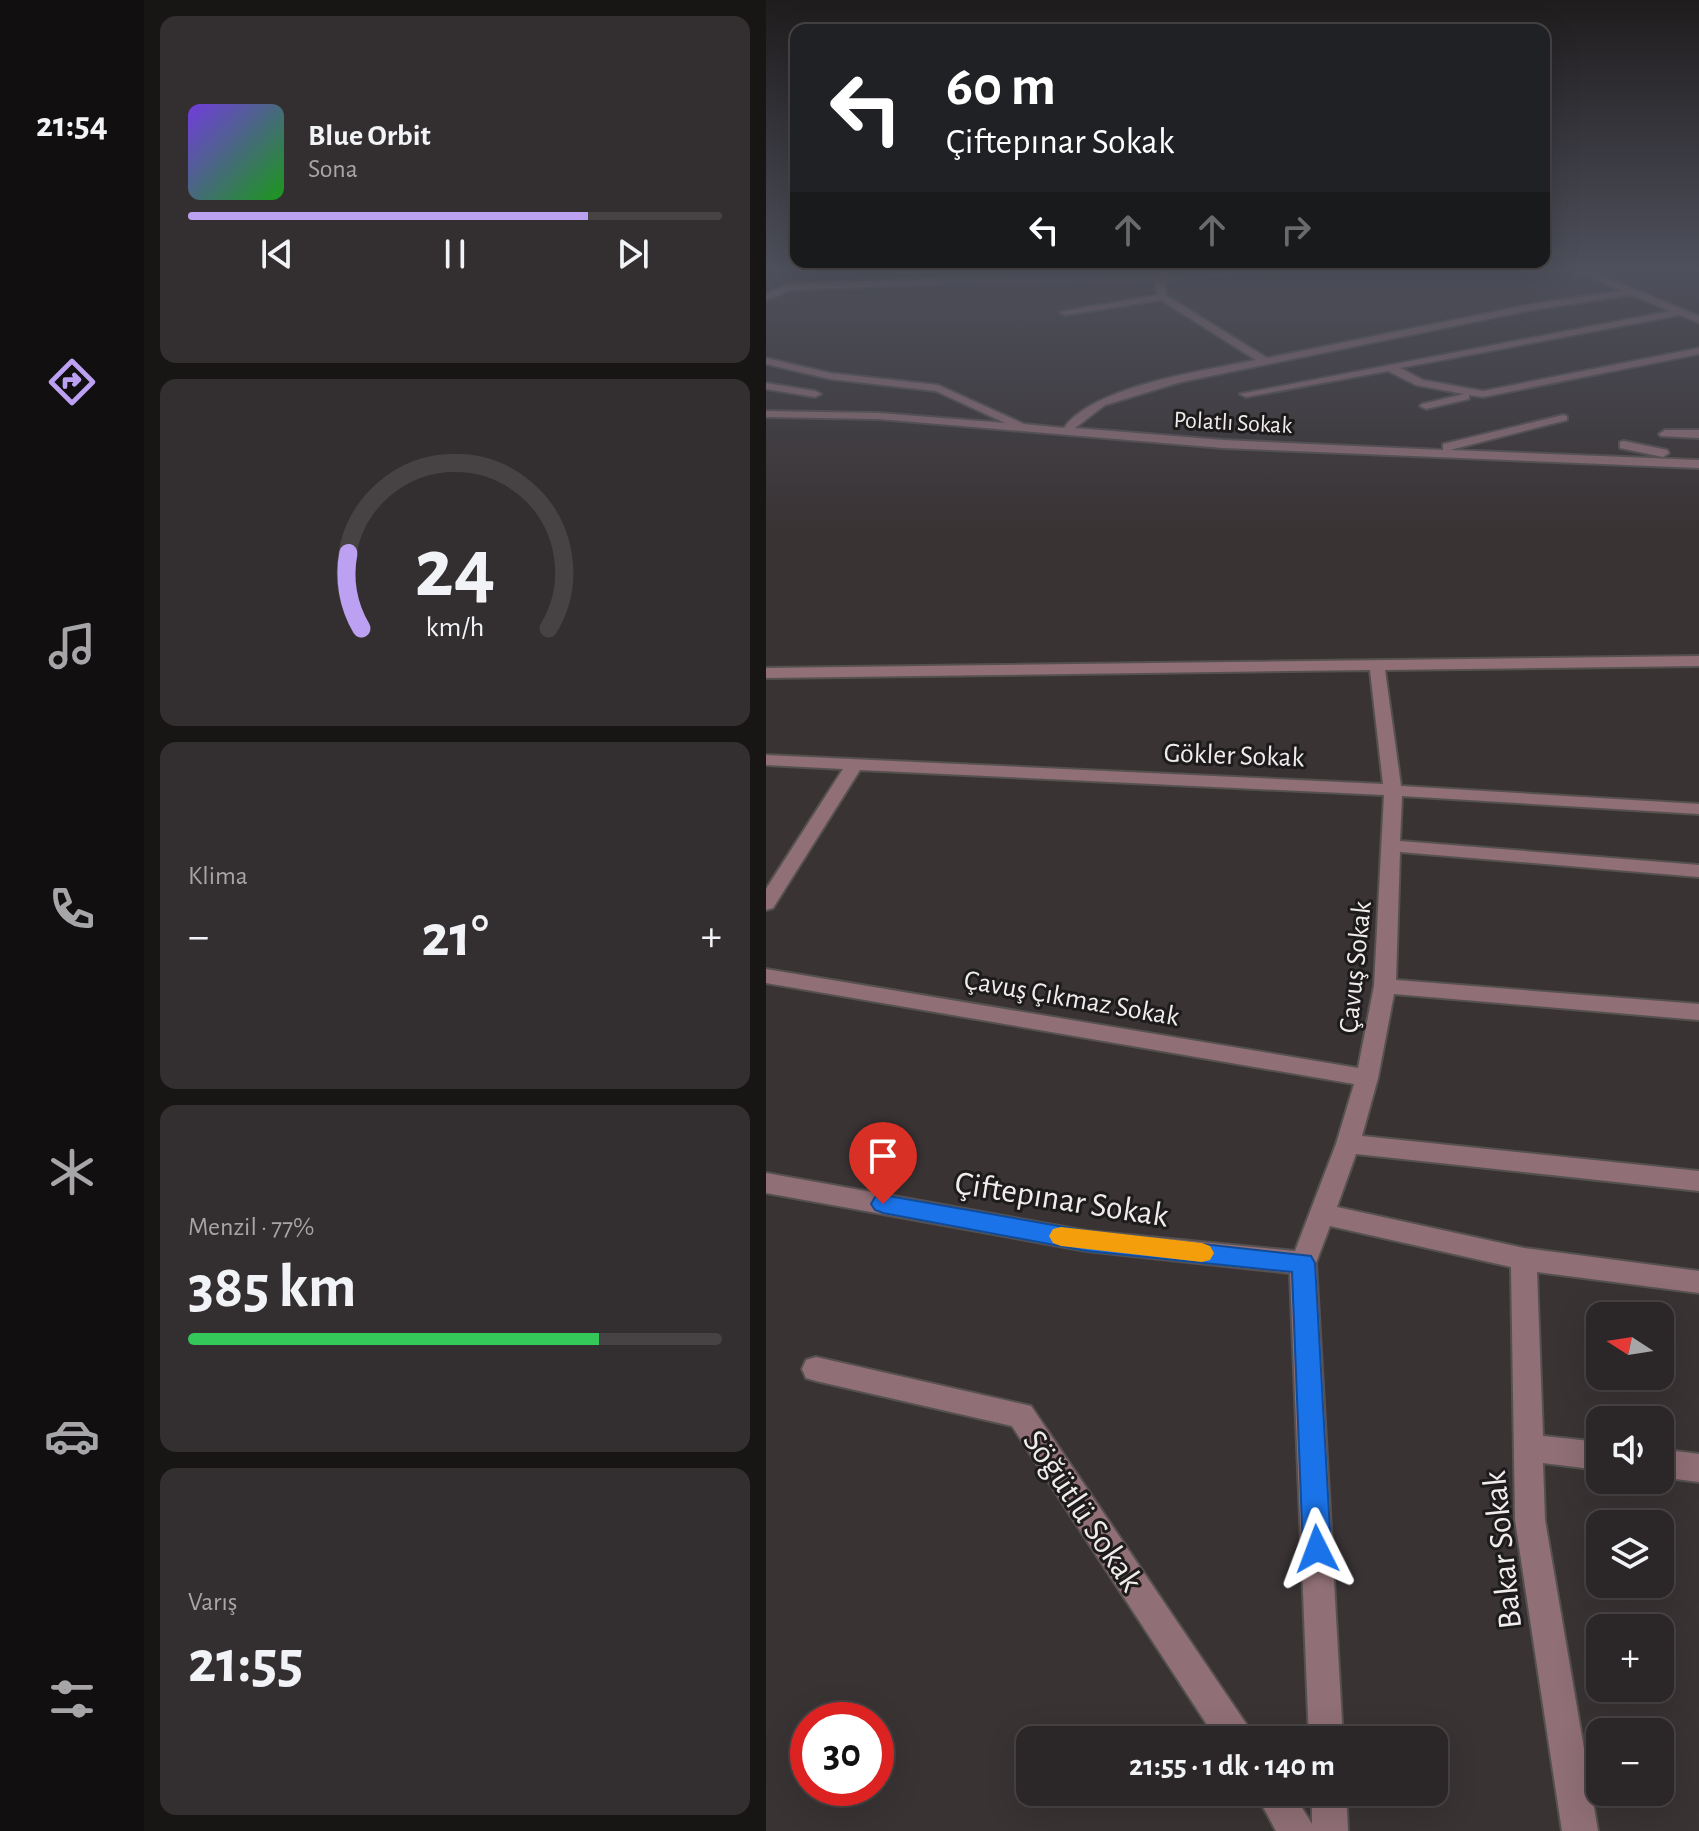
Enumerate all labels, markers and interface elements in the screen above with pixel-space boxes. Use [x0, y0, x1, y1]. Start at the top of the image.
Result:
icon: left [814, 56, 918, 160]
text: 60 m [946, 59, 1056, 115]
text: 21:54 [36, 107, 108, 143]
text: Blue Orbit [308, 121, 431, 151]
text: Çiftepınar Sokak [946, 124, 1174, 160]
text: Sona [308, 156, 358, 182]
icon: left [1022, 208, 1066, 252]
icon: ahead [1106, 208, 1150, 252]
icon: ahead [1190, 208, 1234, 252]
icon: right [1274, 208, 1318, 252]
icon: previous [255, 232, 299, 276]
icon: pause [433, 232, 477, 276]
icon: next [611, 232, 655, 276]
icon: directions [44, 354, 100, 410]
street label: Polatlı Sokak [1173, 408, 1293, 438]
text: 24 [414, 527, 496, 611]
text: km/h [426, 613, 484, 642]
icon: music [44, 618, 100, 674]
street label: Gökler Sokak [1163, 740, 1305, 772]
text: Klima [188, 863, 248, 889]
icon: phone [44, 881, 100, 937]
street label: Çavuş Sokak [1335, 900, 1377, 1035]
text: 21° [421, 907, 489, 967]
text: − [188, 915, 209, 959]
text: + [701, 915, 722, 959]
street label: Çavuş Çıkmaz Sokak [962, 966, 1182, 1032]
pin [849, 1122, 917, 1204]
icon: arrive [861, 1134, 905, 1178]
icon: climate [44, 1144, 100, 1200]
street label: Çiftepınar Sokak [953, 1166, 1171, 1234]
text: Menzil · 77% [188, 1214, 314, 1240]
text: 385 km [188, 1258, 357, 1318]
north arrow [1586, 1302, 1674, 1390]
map controls [1586, 1302, 1674, 1806]
button: sound [1586, 1406, 1674, 1494]
icon: car [44, 1408, 100, 1464]
street label: Söğütlü Sokak [1016, 1424, 1149, 1598]
street label: Bakar Sokak [1478, 1469, 1528, 1631]
position arrow [1275, 1507, 1359, 1591]
button: layers [1586, 1510, 1674, 1598]
text: Varış [188, 1589, 237, 1615]
button: + [1586, 1614, 1674, 1702]
text: 21:55 [188, 1633, 303, 1693]
icon: filters [44, 1671, 100, 1727]
speed limit sign: 30 [790, 1702, 894, 1806]
button: − [1586, 1718, 1674, 1806]
text: 21:55 · 1 dk · 140 m [1129, 1751, 1335, 1781]

